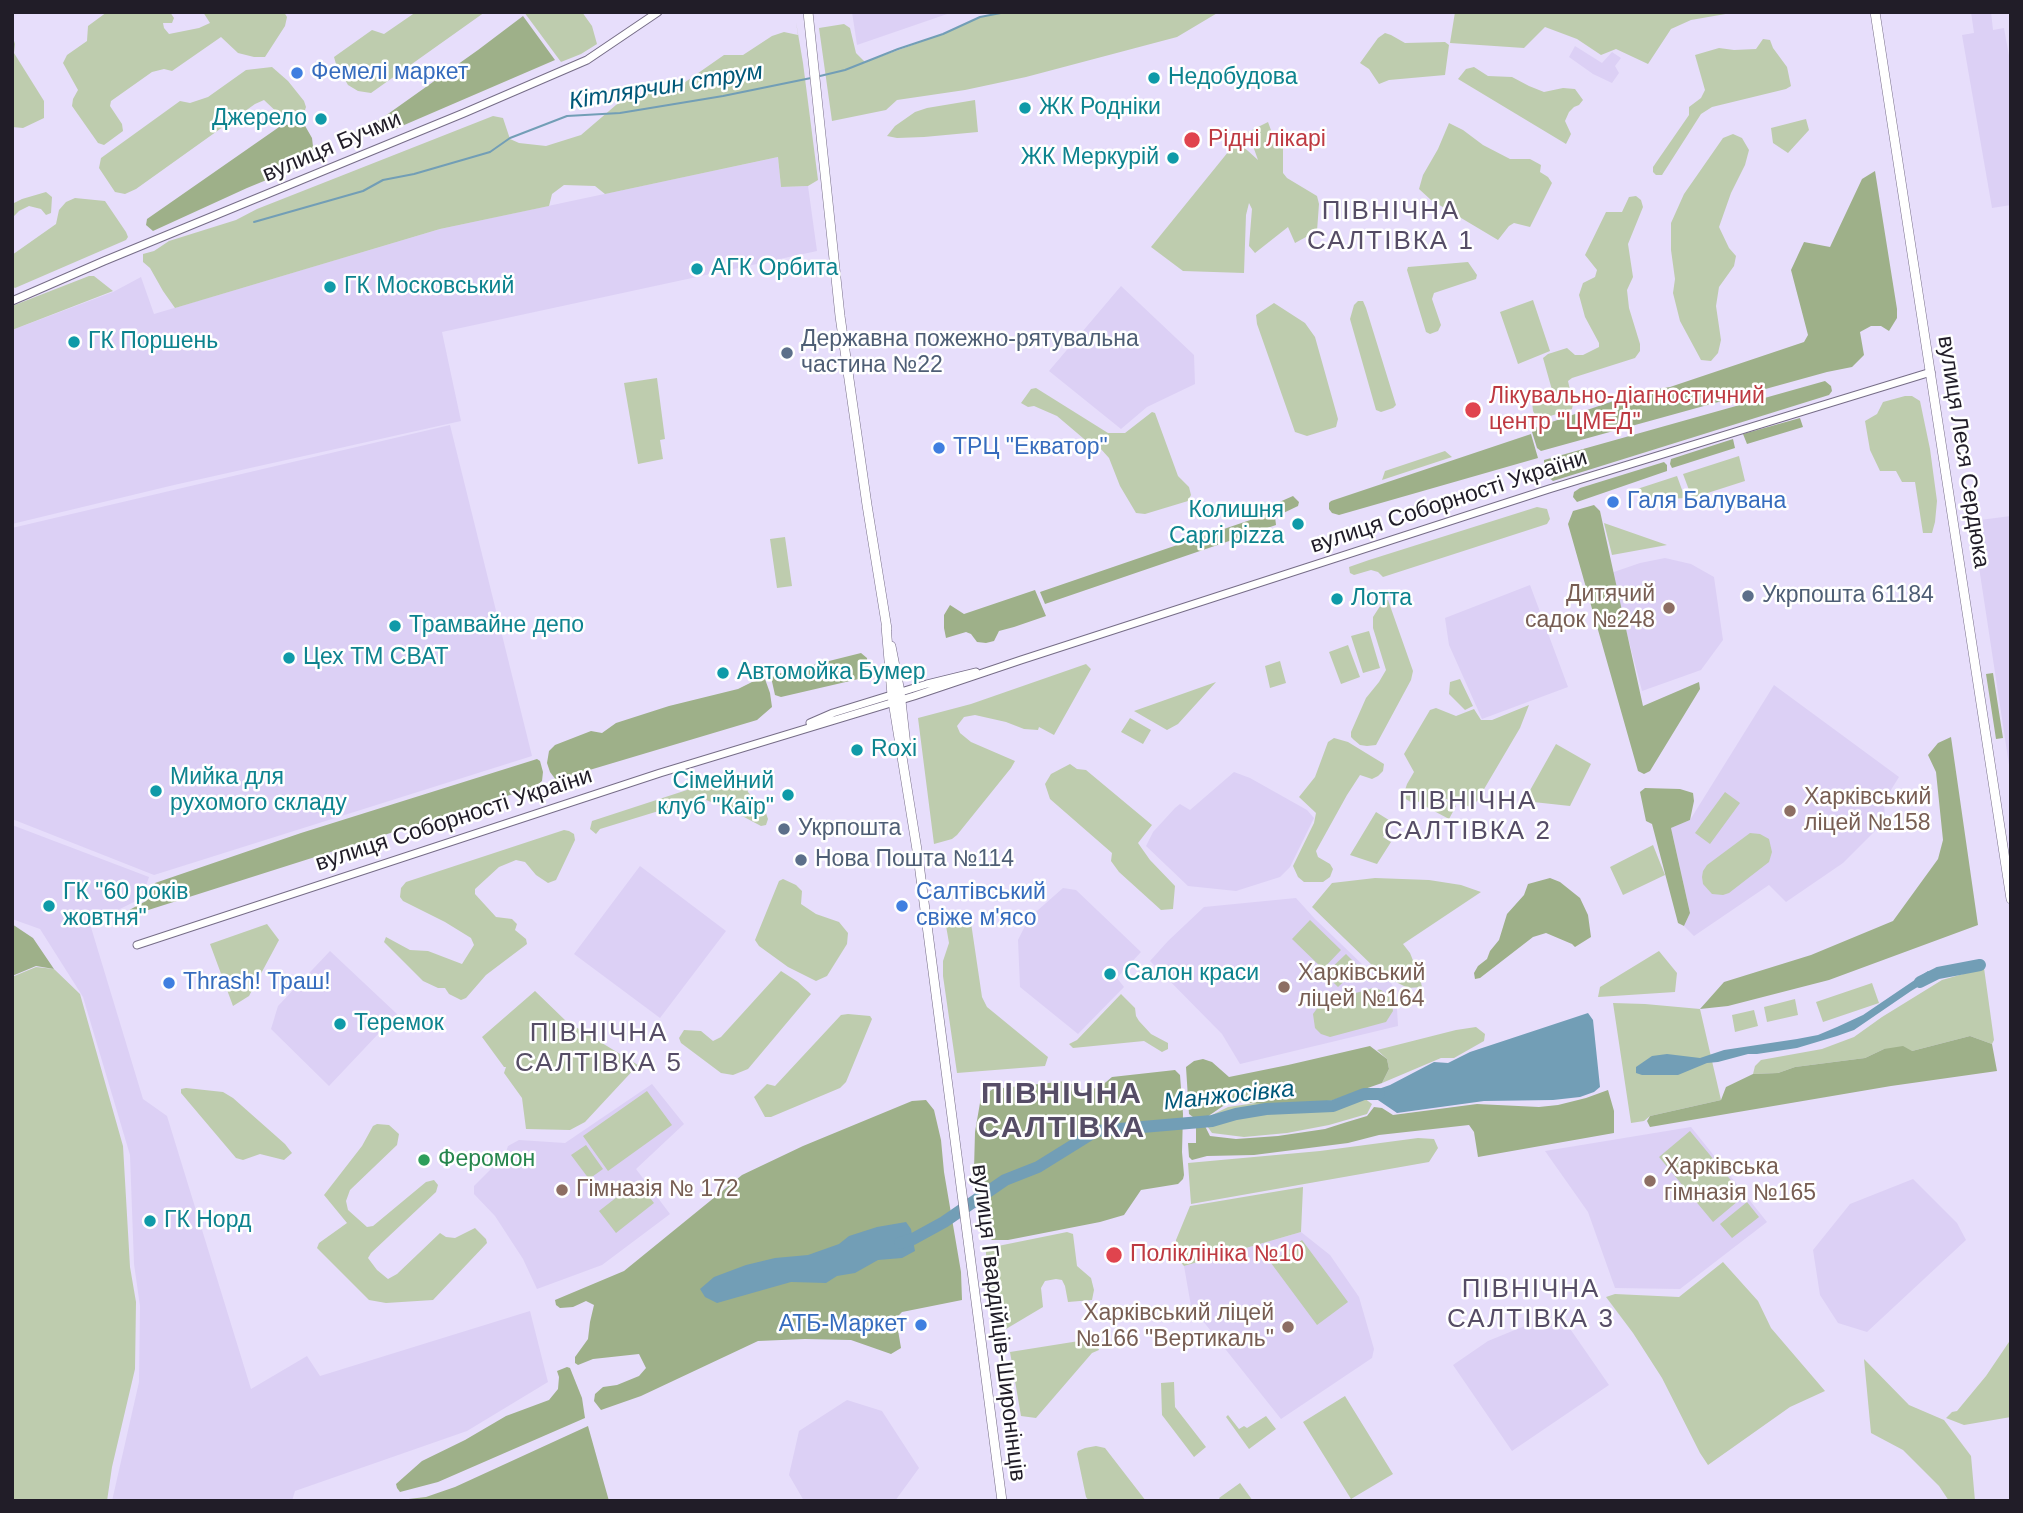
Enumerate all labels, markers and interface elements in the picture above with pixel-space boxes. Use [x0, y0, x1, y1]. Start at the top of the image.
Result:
water label: Кітлярчин струм [567, 57, 765, 117]
place label: Фемелі маркет [311, 59, 468, 87]
place label: Недобудова [1168, 64, 1297, 92]
marker: Фемелі маркет [289, 65, 305, 81]
marker: Недобудова [1146, 70, 1162, 86]
place label: ЖК Родніки [1039, 94, 1161, 122]
marker: ЖК Родніки [1017, 100, 1033, 116]
place label: Джерело [212, 105, 307, 133]
street label: вулиця Бучми [259, 105, 405, 189]
marker: Джерело [313, 111, 329, 127]
place label: Рідні лікарі [1208, 126, 1326, 154]
marker: Рідні лікарі [1182, 130, 1202, 150]
place label: ЖК Меркурій [1021, 144, 1159, 172]
marker: ЖК Меркурій [1165, 150, 1181, 166]
district label: ПІВНІЧНА САЛТІВКА 1 [1308, 196, 1474, 258]
place label: АГК Орбита [711, 255, 838, 283]
marker: АГК Орбита [689, 261, 705, 277]
place label: ГК Московський [344, 273, 514, 301]
marker: ГК Московський [322, 279, 338, 295]
place label: Державна пожежно-рятувальна частина №22 [801, 326, 1139, 380]
place label: ГК Поршень [88, 328, 218, 356]
marker: ГК Поршень [66, 334, 82, 350]
street label: вулиця Леся Сердюка [1931, 334, 1995, 570]
marker: Державна пожежно-рятувальна частина №22 [779, 345, 795, 361]
place label: Лікувально-діагностичний центр "ЦМЕД" [1489, 383, 1765, 437]
marker: Лікувально-діагностичний центр "ЦМЕД" [1463, 400, 1483, 420]
place label: ТРЦ "Екватор" [953, 434, 1108, 462]
marker: ТРЦ "Екватор" [931, 440, 947, 456]
street label: вулиця Соборності України [1307, 444, 1591, 560]
place label: Галя Балувана [1627, 488, 1786, 516]
marker: Галя Балувана [1605, 494, 1621, 510]
place label: Колишня Capri pizza [1169, 497, 1284, 551]
marker: Колишня Capri pizza [1290, 516, 1306, 532]
place label: Дитячий садок №248 [1525, 581, 1655, 635]
place label: Укрпошта 61184 [1762, 582, 1934, 610]
place label: Лотта [1351, 585, 1412, 613]
marker: Укрпошта 61184 [1740, 588, 1756, 604]
marker: Лотта [1329, 591, 1345, 607]
marker: Дитячий садок №248 [1661, 600, 1677, 616]
place label: Трамвайне депо [409, 612, 584, 640]
marker: Трамвайне депо [387, 618, 403, 634]
place label: Цех ТМ СВАТ [303, 644, 449, 672]
marker: Цех ТМ СВАТ [281, 650, 297, 666]
place label: Автомойка Бумер [737, 659, 926, 687]
marker: Автомойка Бумер [715, 665, 731, 681]
place label: Roxi [871, 736, 917, 764]
marker: Roxi [849, 742, 865, 758]
street label: вулиця Соборності України [312, 762, 596, 878]
place label: Мийка для рухомого складу [170, 764, 347, 818]
place label: Сімейний клуб "Каїр" [657, 768, 774, 822]
marker: Мийка для рухомого складу [148, 783, 164, 799]
place label: Харківський ліцей №158 [1804, 784, 1931, 838]
district label: ПІВНІЧНА САЛТІВКА 2 [1385, 786, 1551, 848]
marker: Сімейний клуб "Каїр" [780, 787, 796, 803]
marker: Харківський ліцей №158 [1782, 803, 1798, 819]
place label: Укрпошта [798, 815, 901, 843]
marker: Укрпошта [776, 821, 792, 837]
place label: Нова Пошта №114 [815, 846, 1014, 874]
marker: Нова Пошта №114 [793, 852, 809, 868]
place label: ГК "60 років жовтня" [63, 879, 188, 933]
place label: Салтівський свіже м'ясо [916, 879, 1046, 933]
marker: ГК "60 років жовтня" [41, 898, 57, 914]
marker: Салтівський свіже м'ясо [894, 898, 910, 914]
place label: Салон краси [1124, 960, 1259, 988]
place label: Харківський ліцей №164 [1298, 960, 1425, 1014]
marker: Салон краси [1102, 966, 1118, 982]
place label: Thrash! Траш! [183, 969, 331, 997]
marker: Thrash! Траш! [161, 975, 177, 991]
marker: Харківський ліцей №164 [1276, 979, 1292, 995]
place label: Теремок [354, 1010, 444, 1038]
marker: Теремок [332, 1016, 348, 1032]
district label: ПІВНІЧНА САЛТІВКА 5 [516, 1018, 682, 1080]
water label: Манжосівка [1162, 1075, 1296, 1117]
district label: ПІВНІЧНА САЛТІВКА [979, 1077, 1145, 1148]
place label: Феромон [438, 1146, 535, 1174]
marker: Феромон [416, 1152, 432, 1168]
place label: Харківська гімназія №165 [1664, 1154, 1816, 1208]
street label: вулиця Гвардійців-Широнінців [965, 1163, 1031, 1483]
marker: Харківська гімназія №165 [1642, 1173, 1658, 1189]
place label: Гімназія № 172 [576, 1176, 739, 1204]
marker: Гімназія № 172 [554, 1182, 570, 1198]
place label: ГК Норд [164, 1207, 251, 1235]
marker: ГК Норд [142, 1213, 158, 1229]
place label: Поліклініка №10 [1130, 1241, 1304, 1269]
marker: Поліклініка №10 [1104, 1245, 1124, 1265]
district label: ПІВНІЧНА САЛТІВКА 3 [1448, 1274, 1614, 1336]
place label: Харківський ліцей №166 "Вертикаль" [1076, 1300, 1274, 1354]
place label: АТБ-Маркет [779, 1311, 907, 1339]
marker: АТБ-Маркет [913, 1317, 929, 1333]
marker: Харківський ліцей №166 "Вертикаль" [1280, 1319, 1296, 1335]

